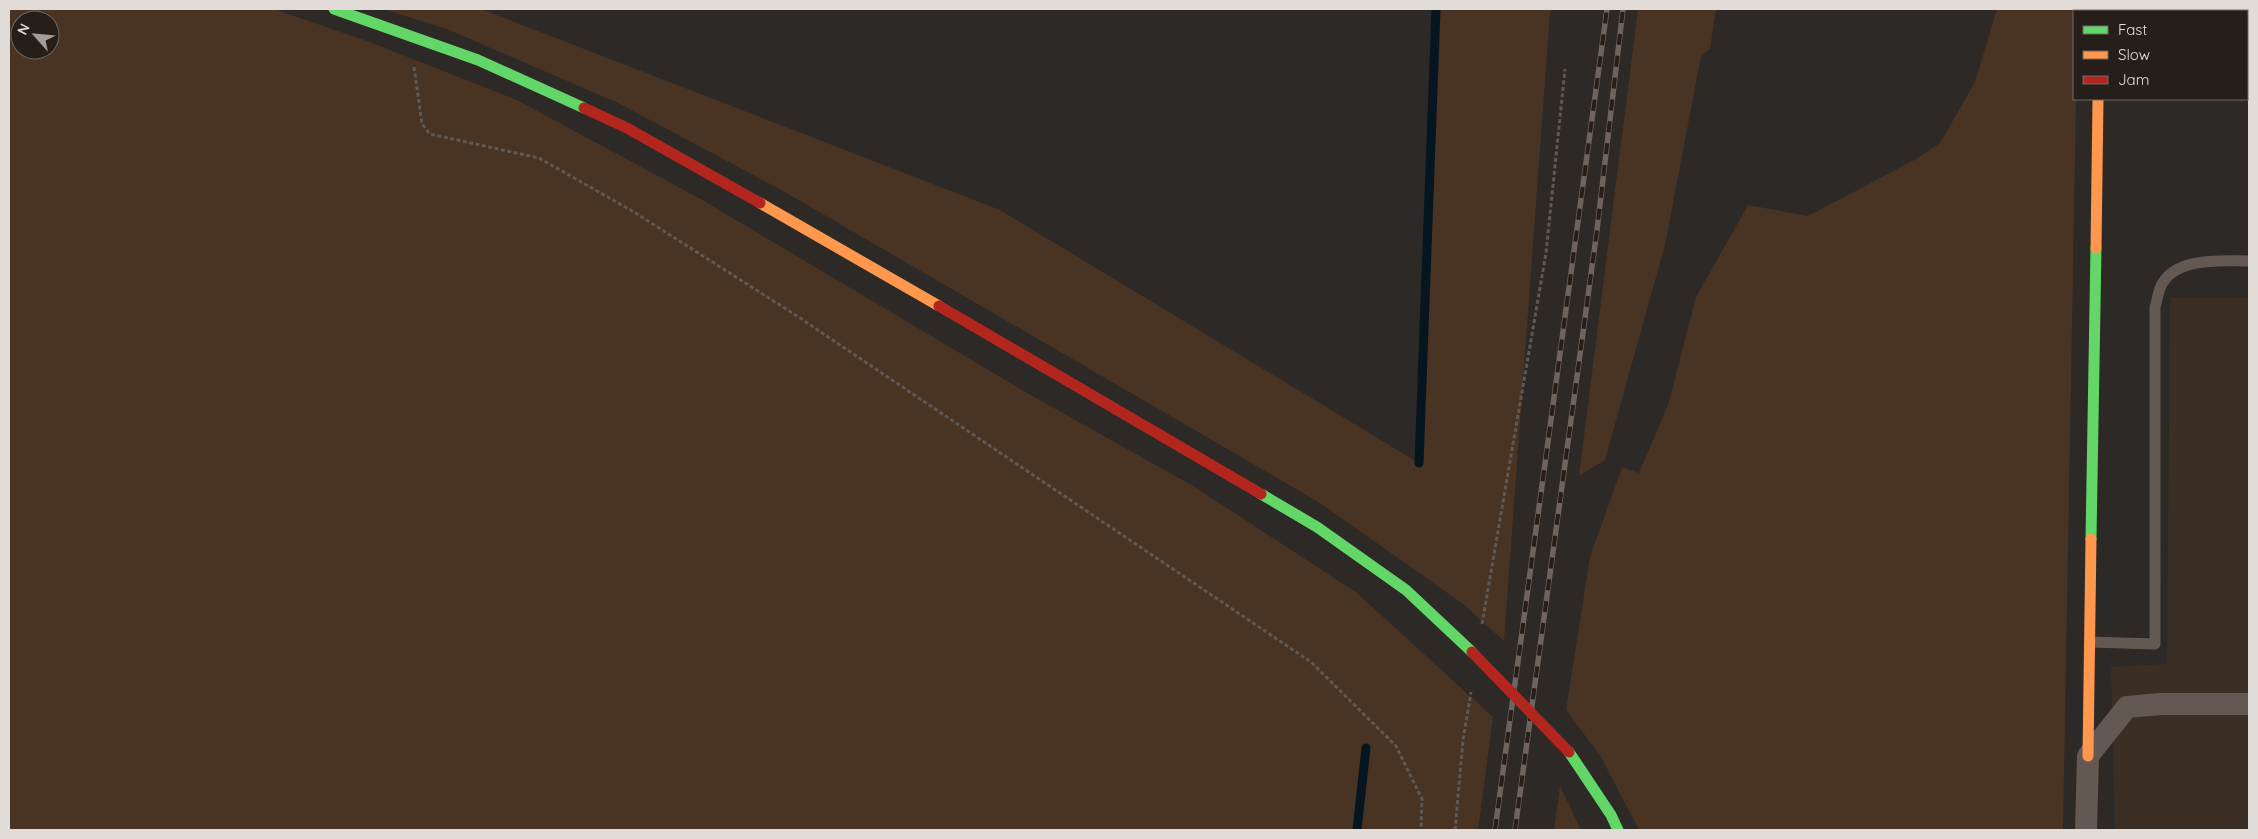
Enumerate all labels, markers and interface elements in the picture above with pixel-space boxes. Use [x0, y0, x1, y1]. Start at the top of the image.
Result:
north arrow [10, 10, 60, 60]
legend [2073, 10, 2248, 100]
text: N [13, 20, 34, 38]
text: Fast [2118, 20, 2147, 39]
text: Slow [2118, 45, 2150, 64]
text: Jam [2118, 70, 2149, 89]

